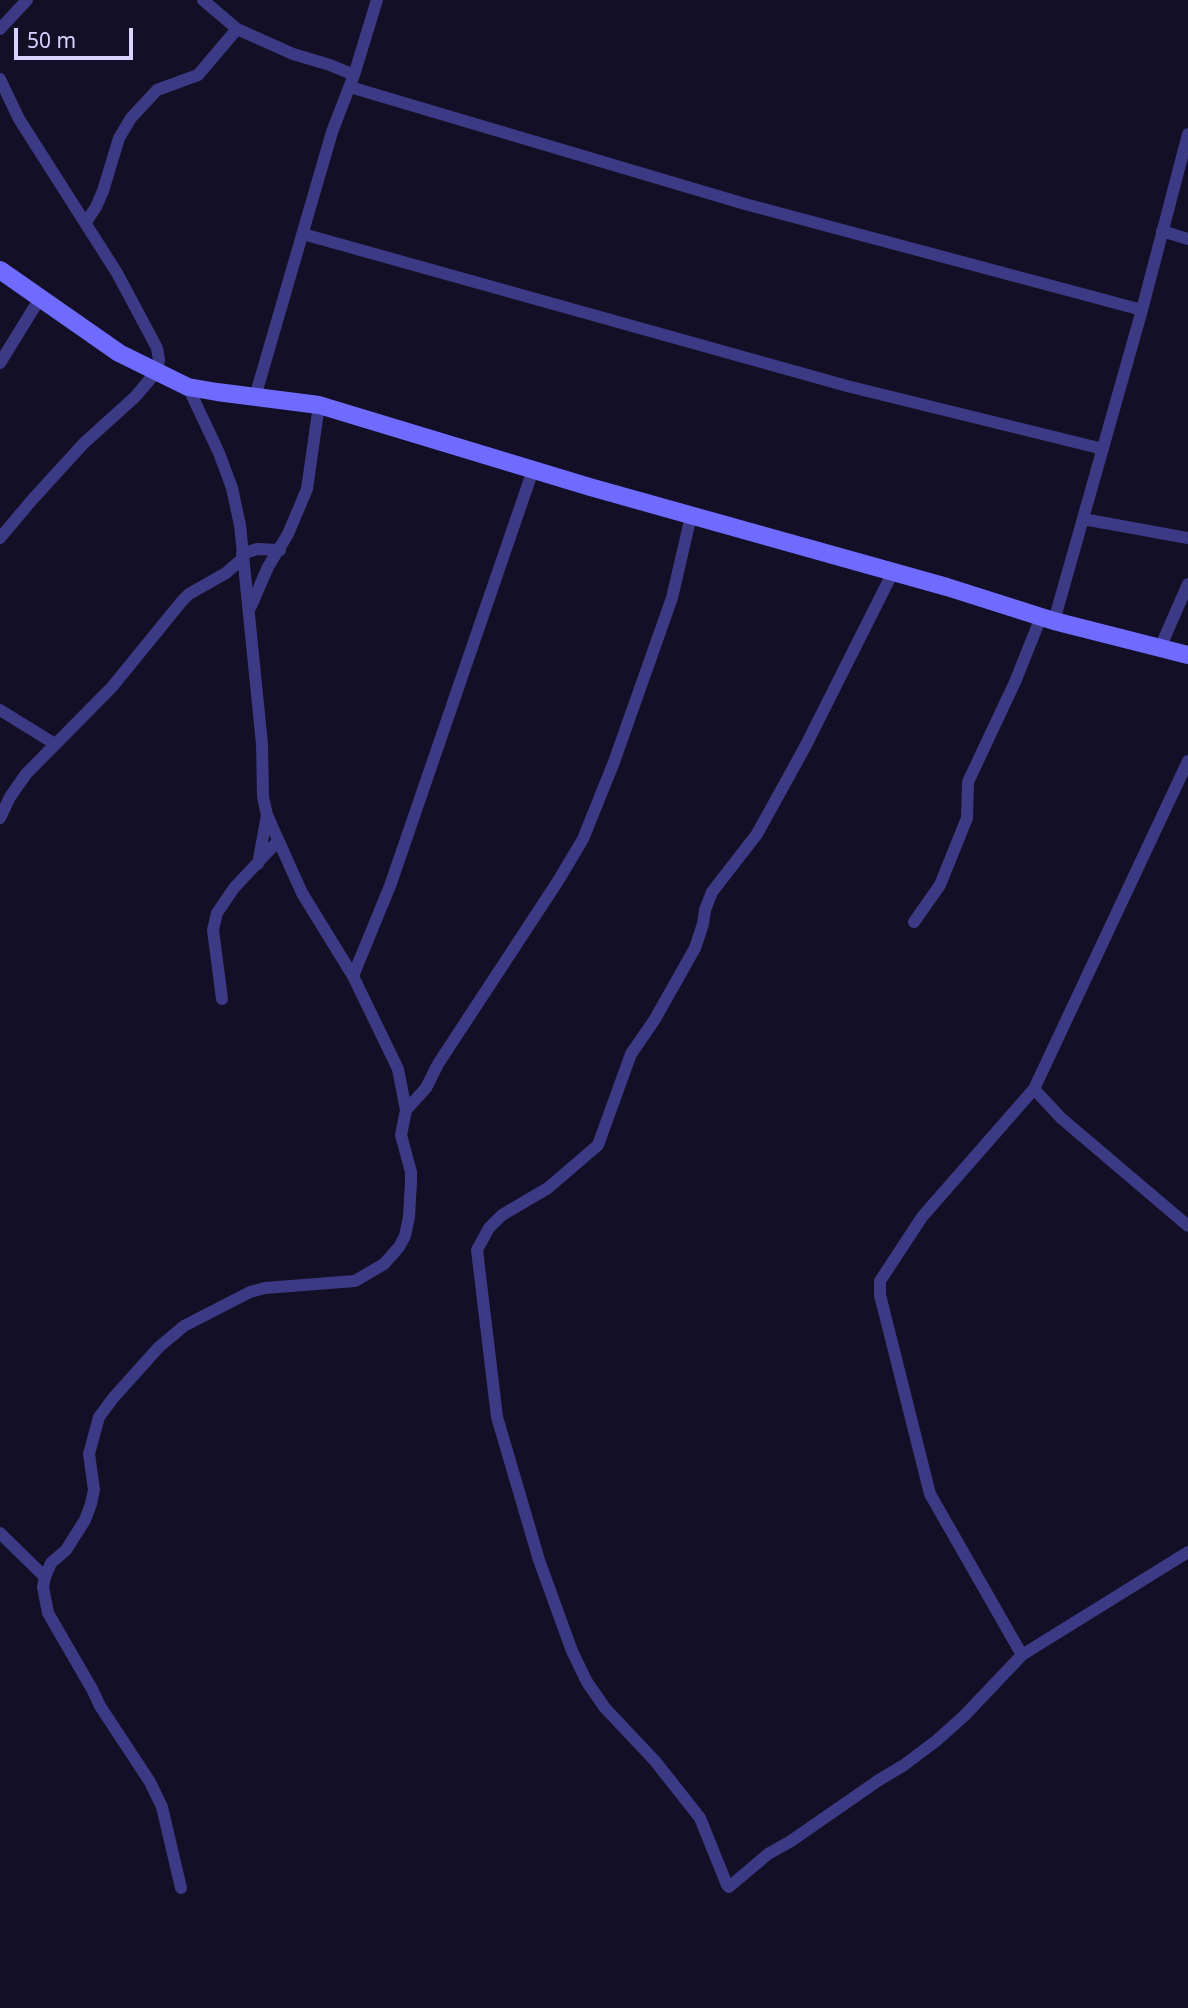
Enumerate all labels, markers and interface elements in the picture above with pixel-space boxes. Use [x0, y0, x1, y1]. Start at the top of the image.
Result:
scale bar [18, 14, 136, 58]
text: 50 m [27, 26, 76, 54]

